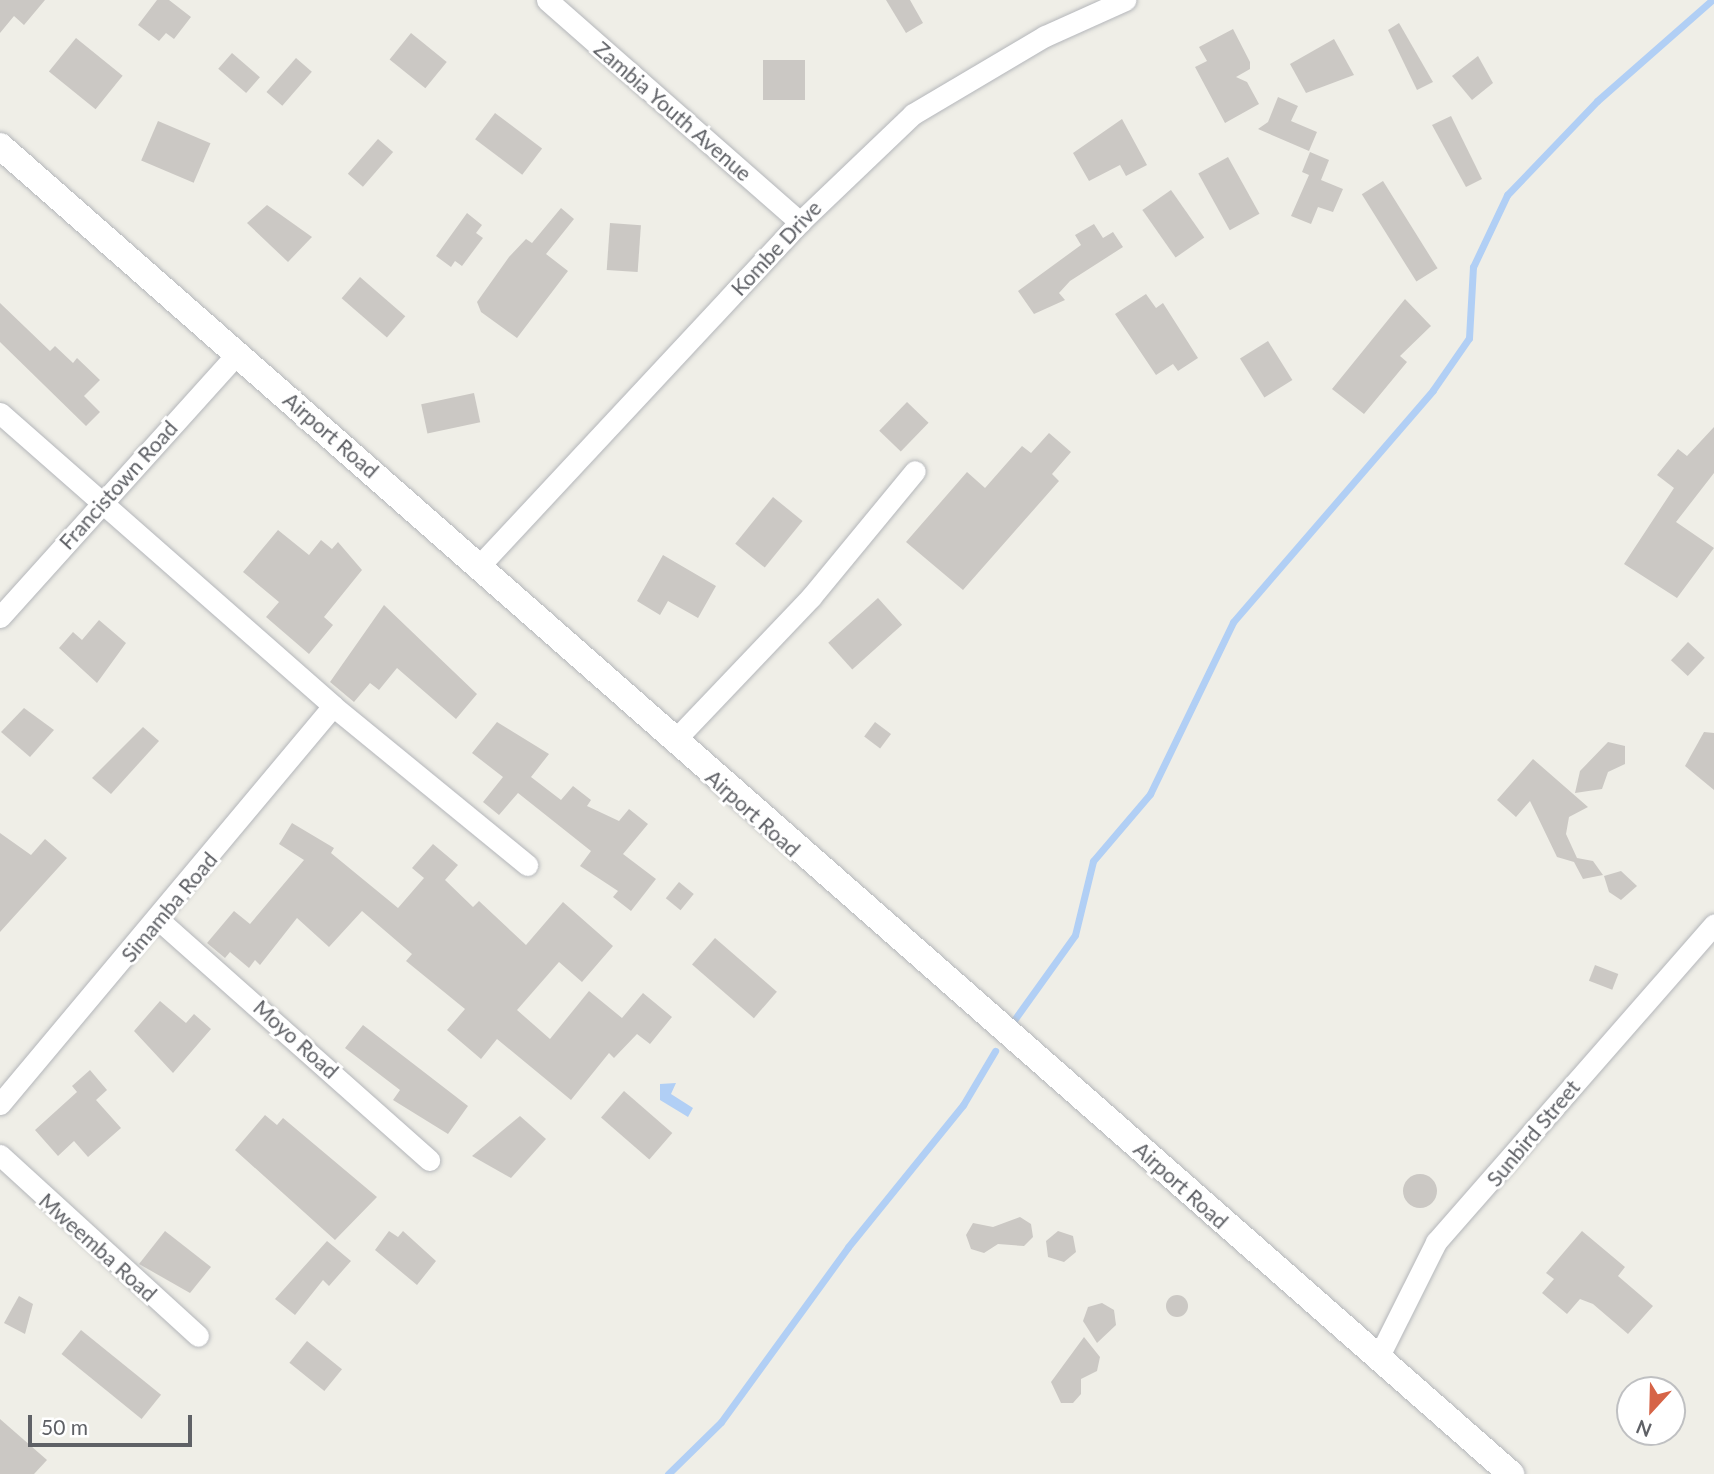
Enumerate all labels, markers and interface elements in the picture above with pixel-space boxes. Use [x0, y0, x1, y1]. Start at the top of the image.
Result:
street label: Zambia Youth Avenue [589, 35, 757, 187]
street label: Kombe Drive [726, 195, 826, 301]
street label: Airport Road [278, 387, 384, 483]
street label: Francistown Road [54, 416, 182, 554]
street label: Airport Road [701, 764, 805, 862]
street label: Simamba Road [116, 847, 222, 967]
street label: Moyo Road [249, 994, 343, 1084]
street label: Sunbird Street [1481, 1075, 1585, 1191]
street label: Airport Road [1129, 1136, 1233, 1234]
street label: Mweemba Road [34, 1188, 162, 1306]
north arrow [1616, 1376, 1686, 1446]
scale bar [32, 1400, 196, 1444]
text: 50 m [41, 1414, 88, 1439]
text: N [1633, 1416, 1655, 1442]

